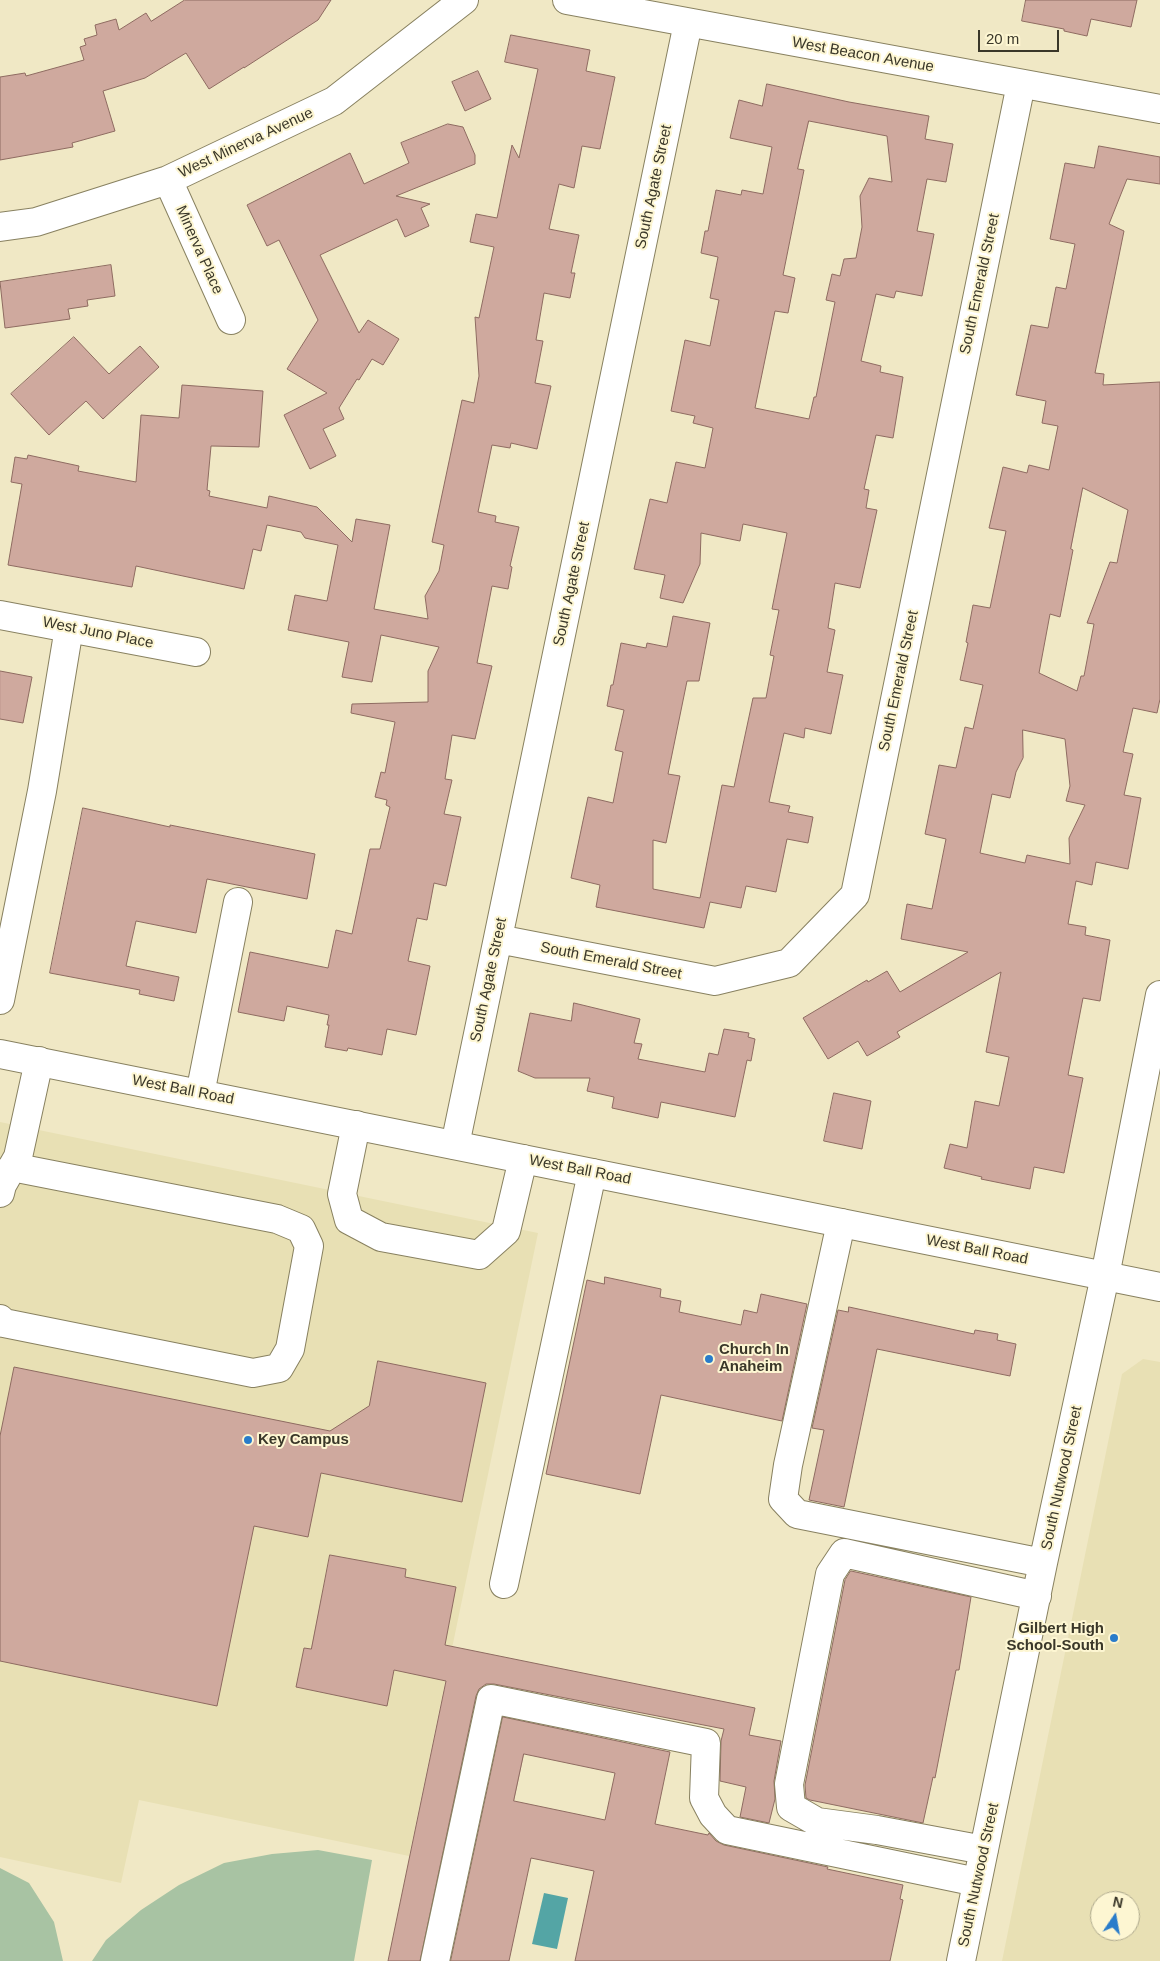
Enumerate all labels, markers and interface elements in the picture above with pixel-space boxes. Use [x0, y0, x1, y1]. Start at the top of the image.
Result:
scale bar [980, 20, 1061, 52]
text: 20 m [986, 30, 1019, 47]
street label: West Beacon Avenue [791, 34, 935, 76]
street label: West Minerva Avenue [176, 104, 316, 182]
street label: South Agate Street [632, 123, 676, 251]
street label: Minerva Place [171, 203, 227, 297]
street label: South Emerald Street [956, 212, 1004, 356]
street label: South Agate Street [550, 520, 594, 648]
street label: South Emerald Street [875, 609, 923, 753]
street label: West Juno Place [41, 613, 155, 653]
street label: South Agate Street [467, 916, 511, 1044]
street label: South Emerald Street [539, 938, 683, 984]
street label: West Ball Road [131, 1071, 235, 1109]
street label: West Ball Road [528, 1151, 632, 1189]
street label: West Ball Road [925, 1231, 1029, 1269]
place label: Church In Anaheim [719, 1341, 789, 1376]
marker: Church In Anaheim [703, 1353, 715, 1365]
street label: South Nutwood Street [1038, 1404, 1086, 1552]
place label: Key Campus [258, 1431, 349, 1449]
marker: Key Campus [242, 1434, 254, 1446]
place label: Gilbert High School-South [1007, 1620, 1104, 1655]
marker: Gilbert High School-South [1108, 1632, 1120, 1644]
street label: South Nutwood Street [955, 1801, 1003, 1949]
north arrow [1090, 1891, 1140, 1941]
text: N [1111, 1893, 1125, 1911]

